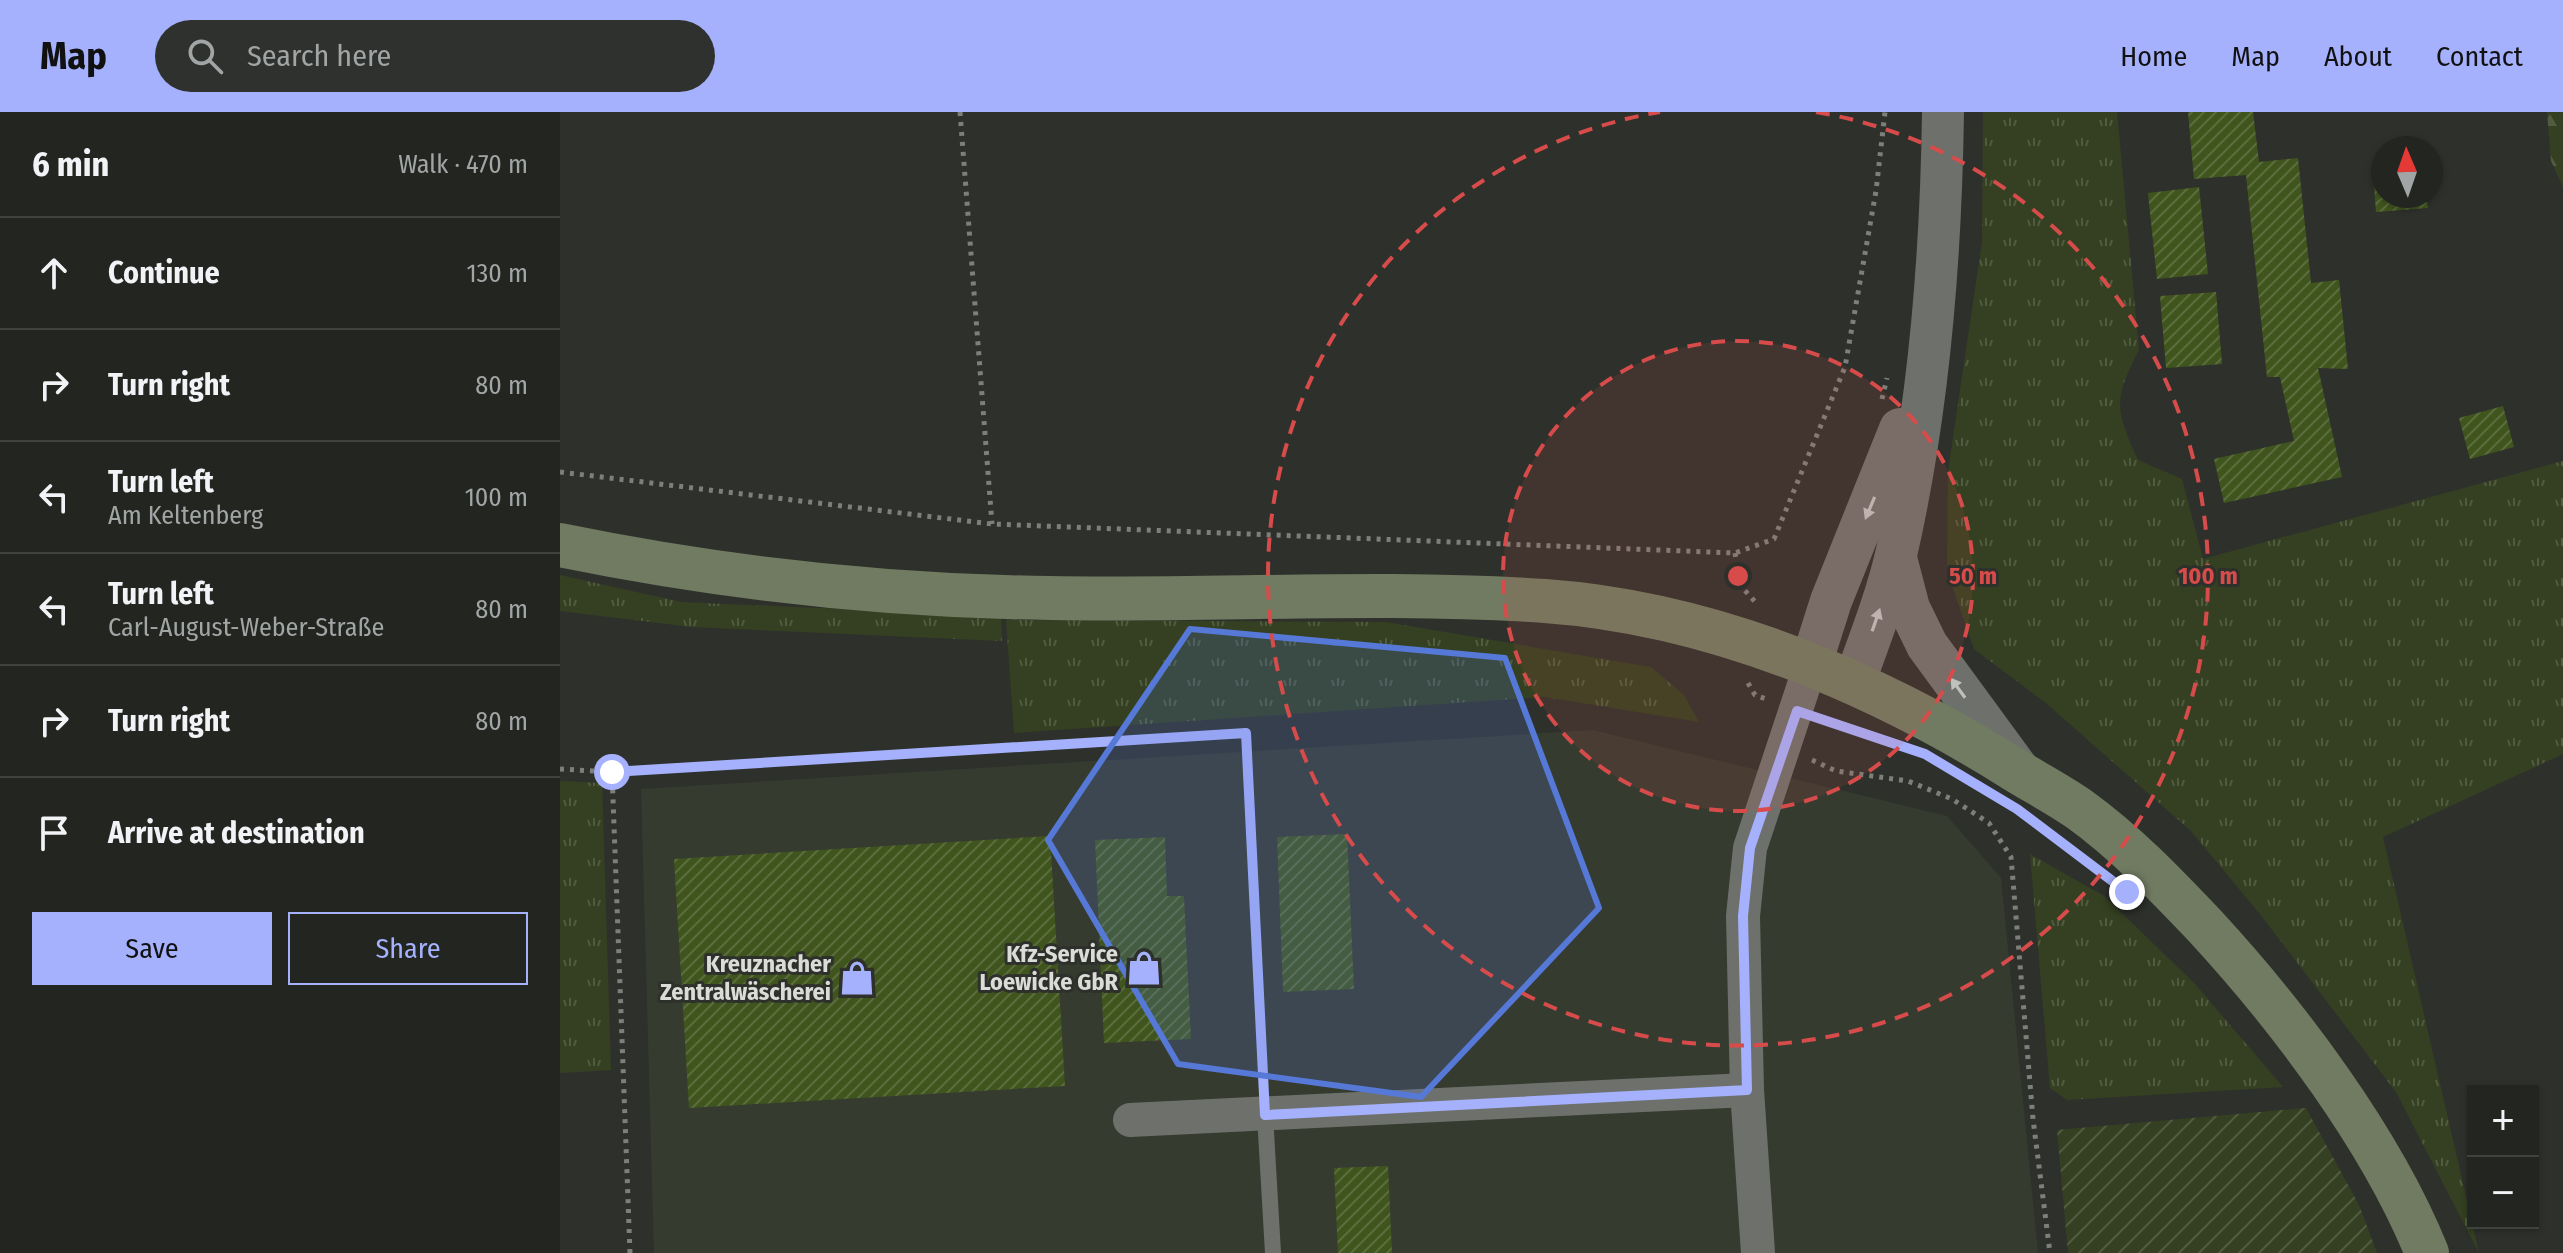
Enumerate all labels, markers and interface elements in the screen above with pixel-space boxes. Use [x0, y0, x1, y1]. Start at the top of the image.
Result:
search box [155, 20, 715, 92]
text: Map [40, 33, 107, 79]
icon: search [183, 34, 227, 78]
text: Search here [247, 38, 391, 74]
text: Home [2120, 40, 2187, 73]
text: Map [2231, 40, 2280, 73]
text: About [2324, 40, 2392, 73]
text: Contact [2436, 40, 2523, 73]
north arrow [2371, 136, 2443, 208]
text: 6 min [32, 144, 109, 185]
text: Walk · 470 m [398, 149, 528, 180]
icon: ahead [32, 251, 76, 295]
text: Continue [108, 255, 220, 291]
text: 130 m [466, 258, 528, 289]
icon: right [32, 363, 76, 407]
text: Turn right [108, 367, 230, 403]
text: 80 m [475, 370, 528, 401]
text: Turn left [108, 464, 214, 500]
icon: left [32, 475, 76, 519]
text: 100 m [465, 482, 528, 513]
one-way arrow [1863, 496, 1876, 520]
text: Am Keltenberg [108, 500, 263, 531]
centre of rings [1724, 562, 1752, 590]
text: 50 m [1949, 562, 1997, 590]
text: 100 m [2178, 562, 2238, 590]
text: Turn left [108, 576, 214, 612]
icon: left [32, 587, 76, 631]
text: 80 m [475, 594, 528, 625]
one-way arrow [1870, 608, 1882, 632]
text: Carl-August-Weber-Straße [108, 612, 384, 643]
one-way arrow [1951, 677, 1966, 698]
icon: right [32, 699, 76, 743]
text: Turn right [108, 703, 230, 739]
text: 80 m [475, 706, 528, 737]
route start [594, 754, 630, 790]
icon: arrive [32, 811, 76, 855]
text: Arrive at destination [108, 815, 365, 851]
route end [2109, 874, 2145, 910]
button: Save [32, 912, 272, 985]
button: Share [288, 912, 528, 985]
place label: Kfz-Service Loewicke GbR [979, 940, 1119, 996]
shop icon: Kfz-Service Loewicke GbR [1125, 949, 1163, 987]
place label: Kreuznacher Zentralwäscherei [660, 950, 831, 1006]
shop icon: Kreuznacher Zentralwäscherei [838, 959, 876, 997]
map controls [2467, 1085, 2539, 1229]
button: + [2467, 1085, 2539, 1157]
button: − [2467, 1157, 2539, 1229]

